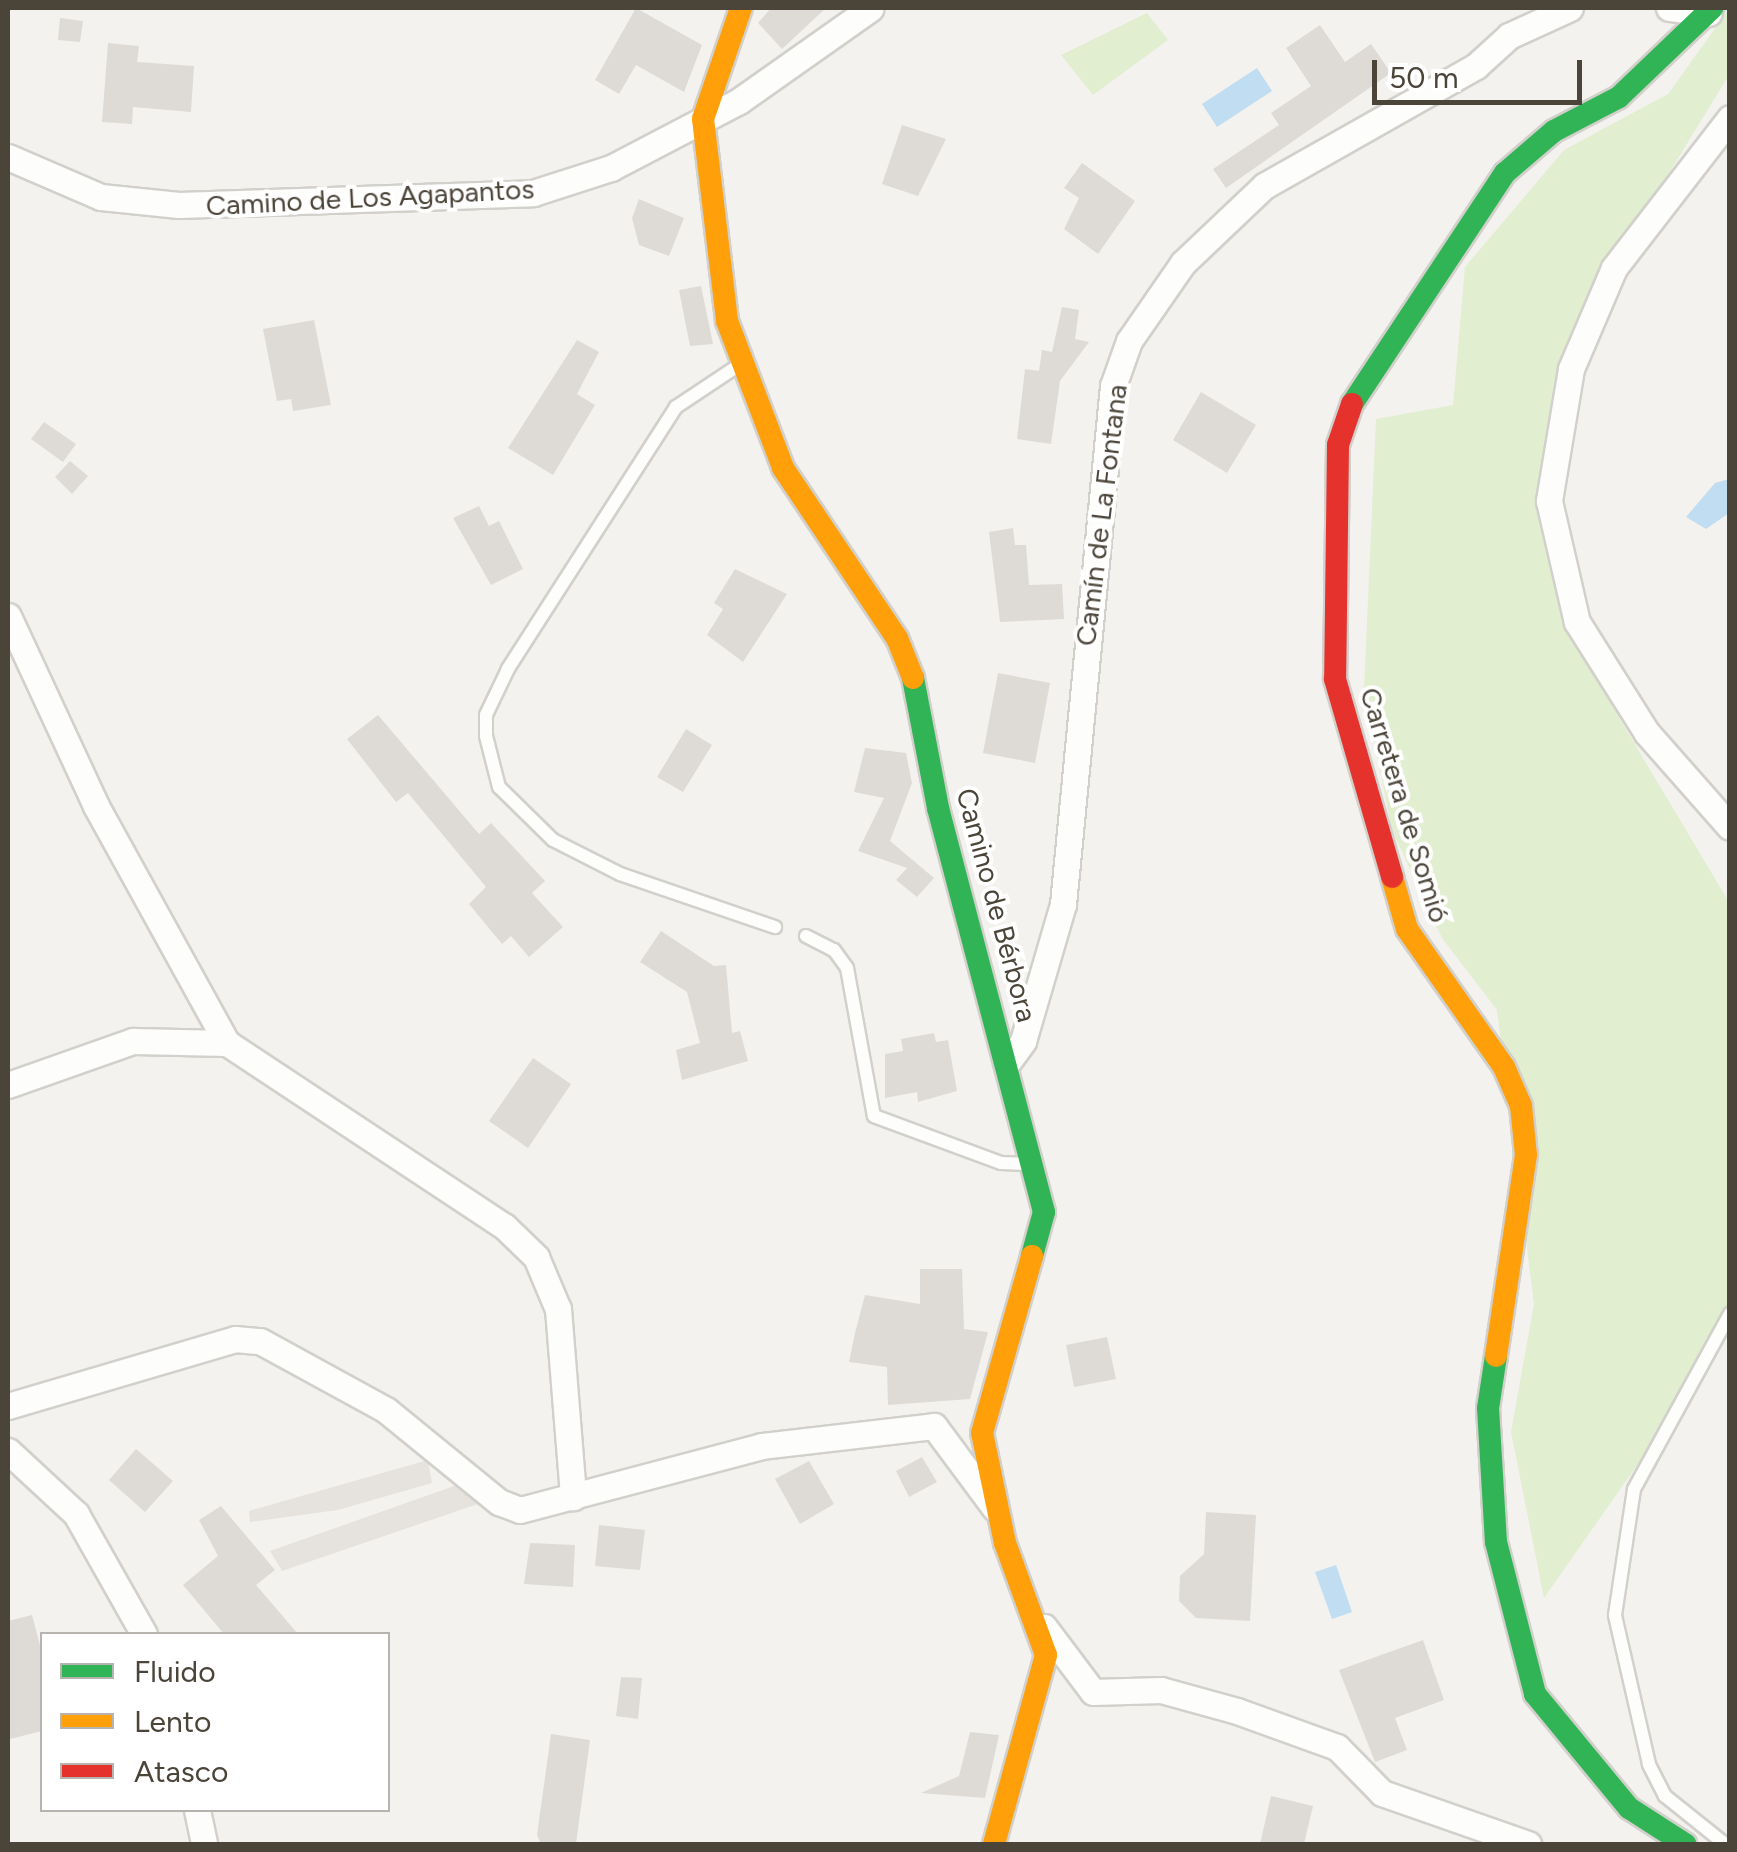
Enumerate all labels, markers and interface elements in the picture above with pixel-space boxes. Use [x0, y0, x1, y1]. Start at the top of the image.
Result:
scale bar [1377, 40, 1587, 102]
text: 50 m [1389, 59, 1458, 96]
street label: Camino de Los Agapantos [205, 172, 535, 222]
street label: Camín de La Fontana [1068, 382, 1134, 648]
street label: Carretera de Somió [1353, 684, 1457, 926]
street label: Camino de Bérbora [950, 785, 1044, 1025]
legend [40, 1632, 390, 1812]
text: Fluido [134, 1653, 216, 1690]
text: Lento [134, 1703, 211, 1740]
text: Atasco [134, 1753, 229, 1790]

